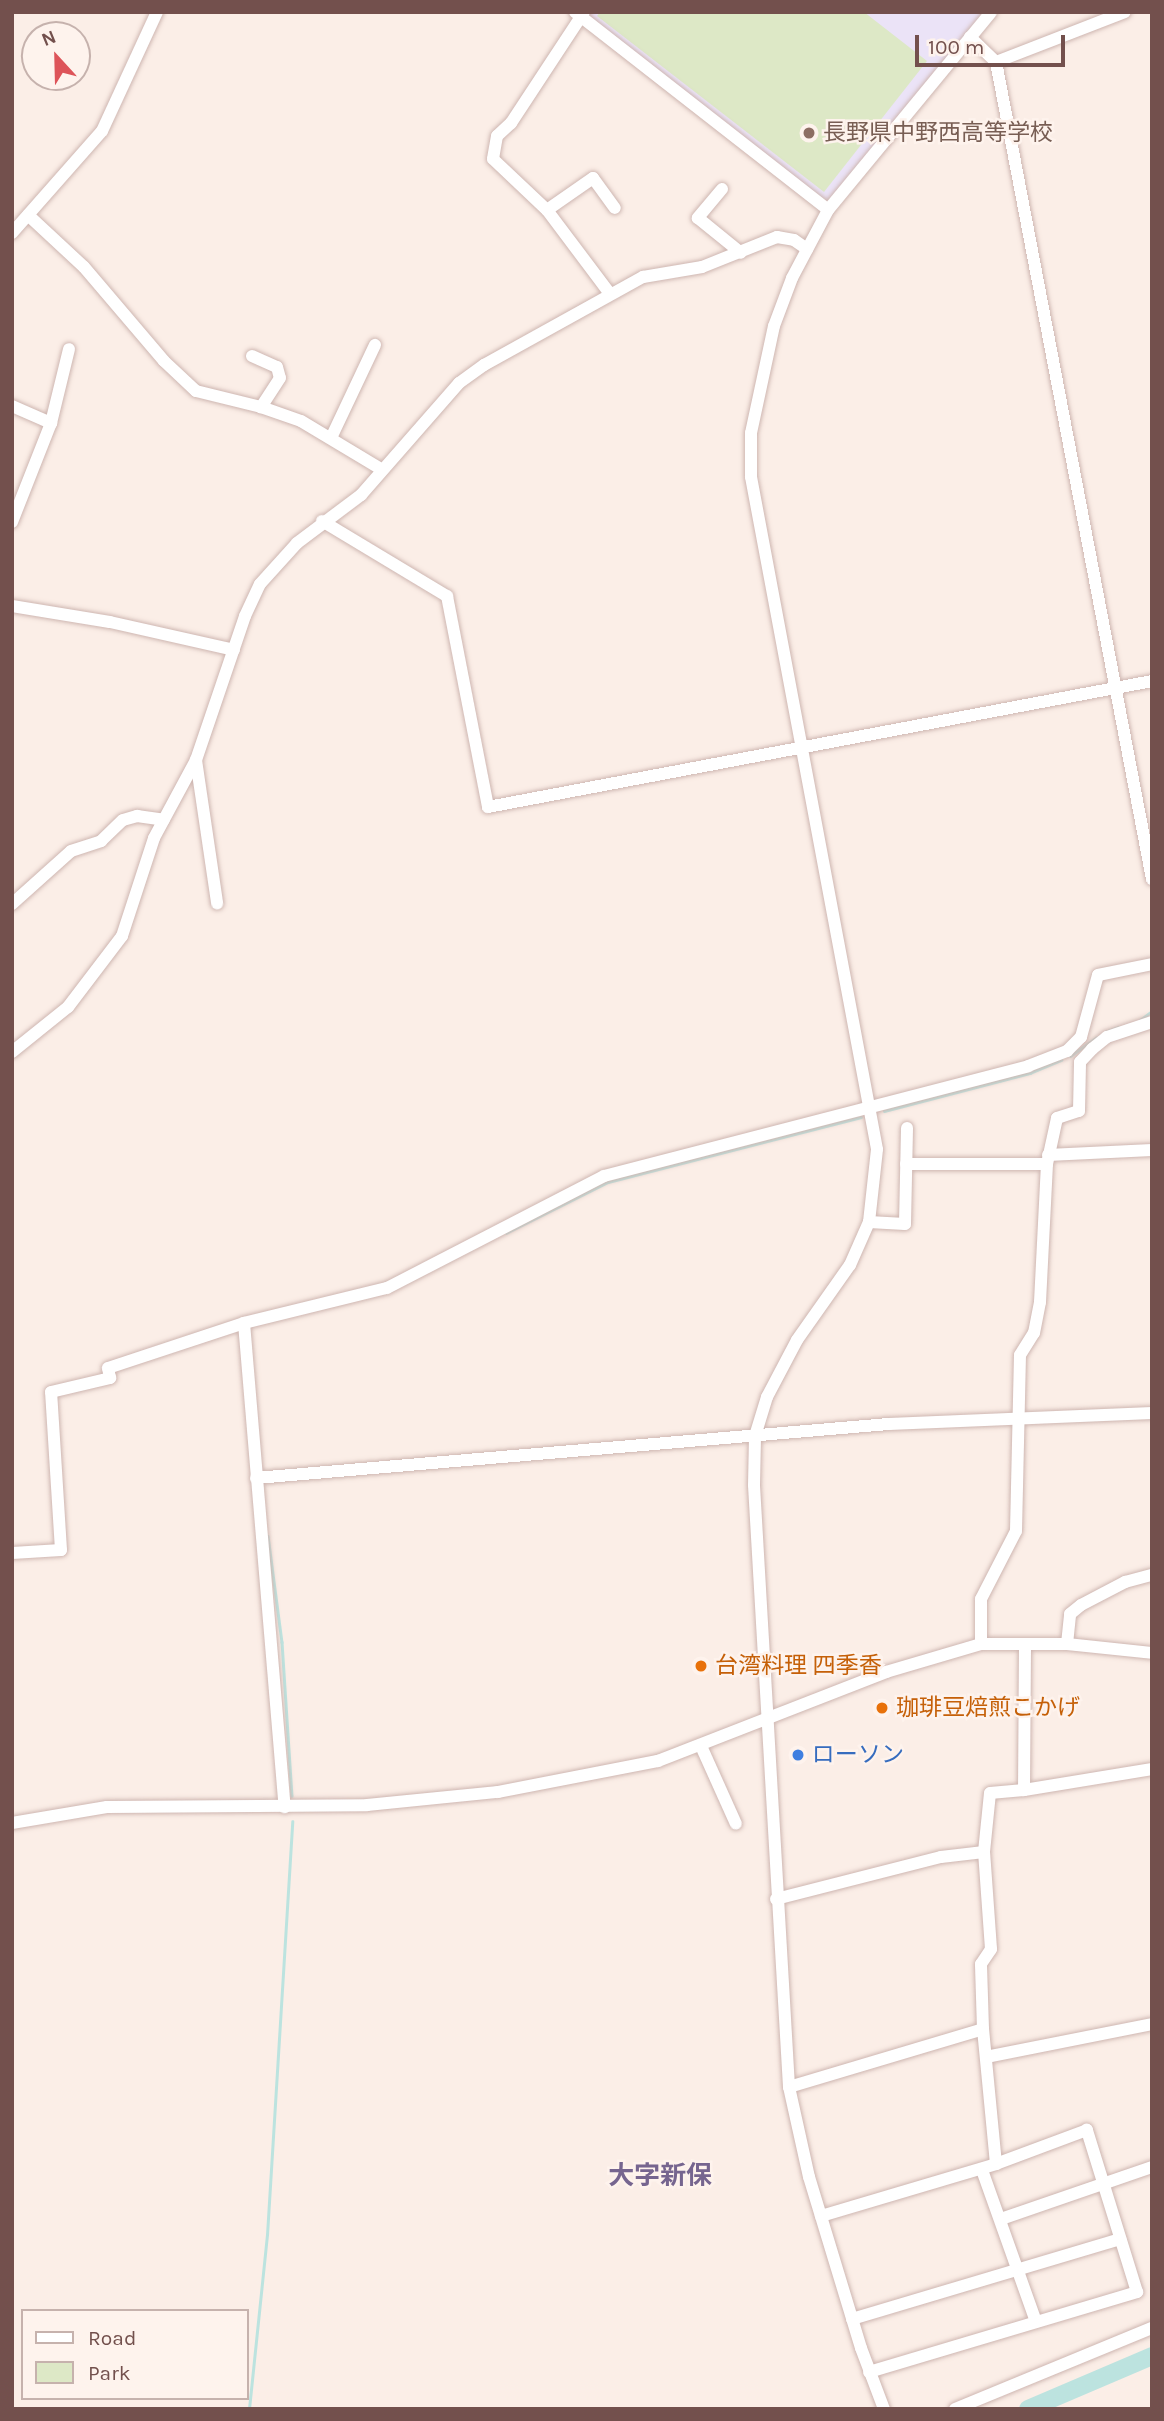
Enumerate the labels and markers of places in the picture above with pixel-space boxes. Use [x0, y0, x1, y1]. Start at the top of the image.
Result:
place label: 長野県中野西高等学校 [823, 119, 1053, 147]
marker: 長野県中野西高等学校 [801, 125, 817, 141]
place label: 台湾料理 四季香 [715, 1652, 881, 1680]
marker: 台湾料理 四季香 [693, 1658, 709, 1674]
place label: 珈琲豆焙煎こかげ [896, 1694, 1080, 1722]
marker: 珈琲豆焙煎こかげ [874, 1700, 890, 1716]
place label: ローソン [812, 1741, 904, 1769]
marker: ローソン [790, 1747, 806, 1763]

